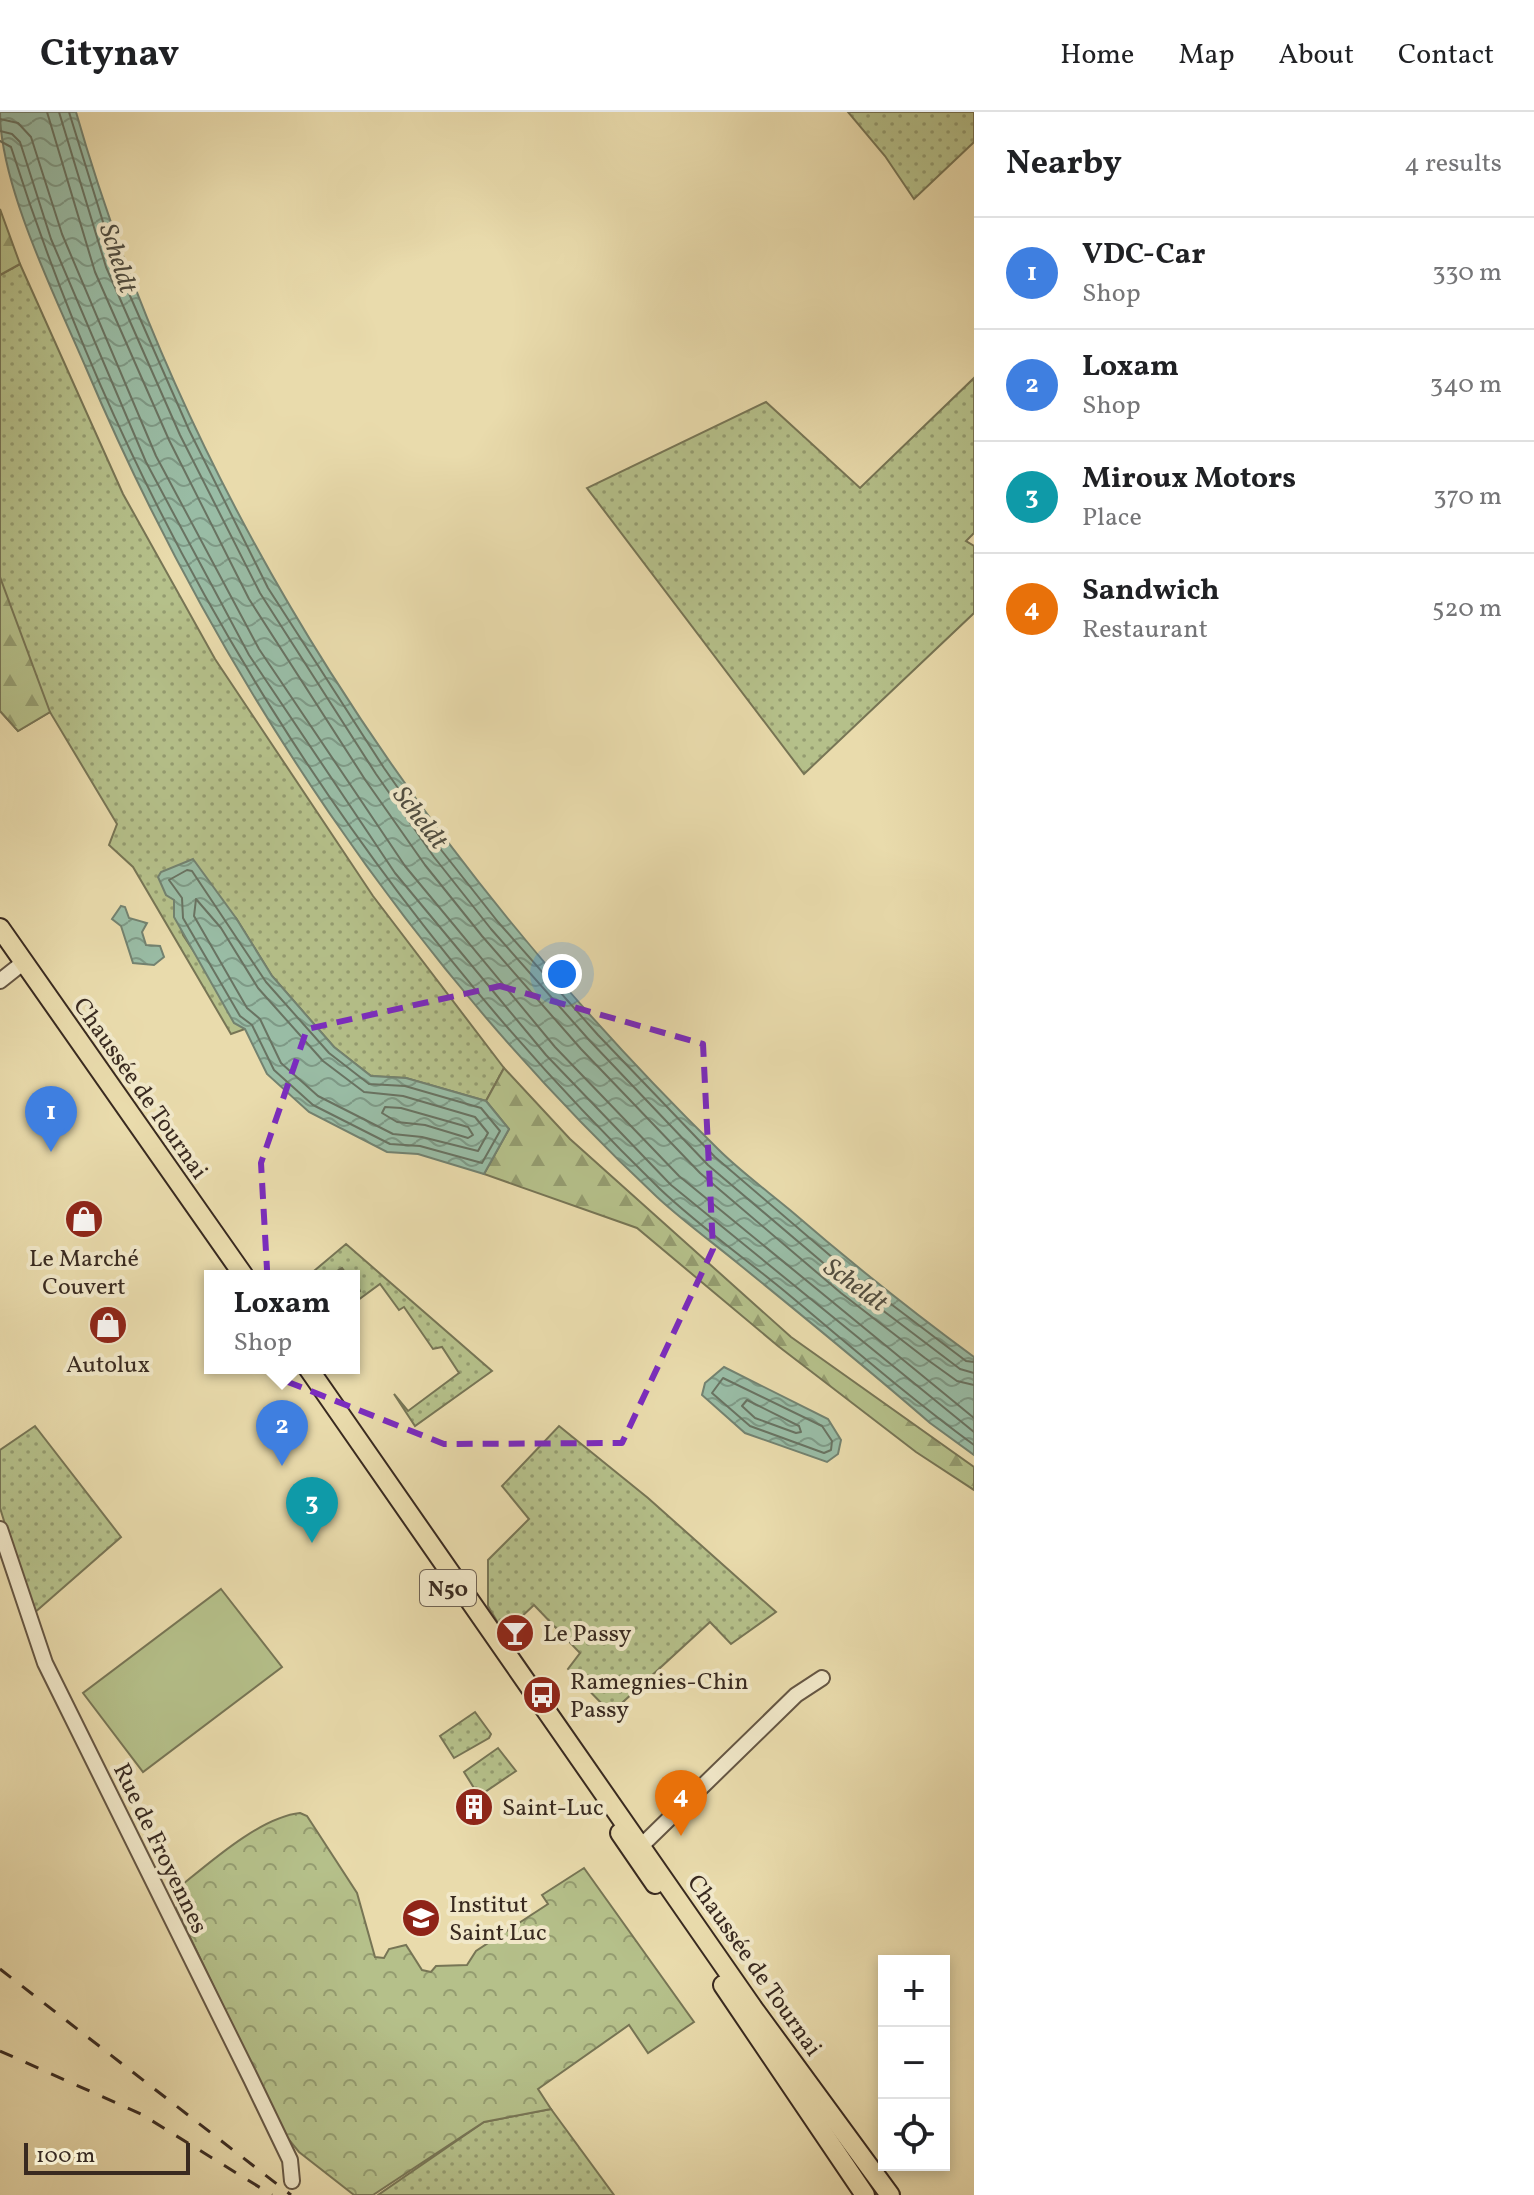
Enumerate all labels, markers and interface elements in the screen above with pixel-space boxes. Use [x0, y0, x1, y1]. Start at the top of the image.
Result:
text: Citynav [40, 29, 179, 82]
text: Home [1060, 36, 1134, 75]
text: Map [1178, 36, 1234, 75]
text: About [1278, 36, 1354, 75]
text: Contact [1398, 36, 1494, 75]
text: Nearby [1006, 141, 1122, 188]
text: 4 results [1404, 146, 1502, 182]
water label: Scheldt [89, 219, 145, 299]
text: VDC-Car [1082, 234, 1205, 276]
text: 1 [1027, 255, 1037, 291]
text: 330 m [1432, 255, 1502, 291]
text: Shop [1082, 276, 1141, 312]
text: Loxam [1082, 346, 1179, 388]
text: 2 [1025, 367, 1039, 403]
text: 340 m [1430, 367, 1502, 403]
text: Shop [1082, 388, 1141, 424]
text: Miroux Motors [1082, 458, 1296, 500]
text: 3 [1025, 479, 1039, 515]
text: 370 m [1433, 479, 1502, 515]
text: Place [1082, 500, 1142, 536]
text: Sandwich [1082, 570, 1220, 612]
text: 4 [1024, 591, 1040, 627]
text: 520 m [1432, 591, 1502, 627]
text: Restaurant [1082, 612, 1208, 648]
water label: Scheldt [383, 779, 456, 858]
your location [542, 954, 582, 994]
street label: Chaussée de Tournai [64, 991, 215, 1187]
pin: 1 [25, 1086, 77, 1152]
shop icon: Le Marché Couvert [63, 1198, 105, 1240]
place label: Le Marché Couvert [29, 1243, 139, 1305]
water label: Scheldt [816, 1250, 895, 1321]
popup [204, 1270, 360, 1374]
text: Loxam [234, 1283, 331, 1325]
shop icon: Autolux [87, 1304, 129, 1346]
text: Shop [234, 1325, 292, 1361]
place label: Autolux [66, 1349, 150, 1383]
pin: 2 [256, 1400, 308, 1466]
pin: 3 [286, 1477, 338, 1543]
road number: N50 [420, 1570, 476, 1606]
bar icon: Le Passy [494, 1612, 536, 1654]
place label: Le Passy [543, 1618, 632, 1652]
place label: Ramegnies-Chin Passy [570, 1666, 749, 1728]
bus stop icon: Ramegnies-Chin Passy [521, 1674, 563, 1716]
street label: Rue de Froyennes [103, 1758, 215, 1940]
pin: 4 [655, 1770, 707, 1836]
building icon: Saint-Luc [453, 1786, 495, 1828]
place label: Saint-Luc [502, 1792, 604, 1826]
street label: Chaussée de Tournai [678, 1868, 829, 2064]
place label: Institut Saint Luc [449, 1889, 547, 1951]
school or university icon: Institut Saint Luc [400, 1897, 442, 1939]
map controls [878, 1955, 950, 2171]
button: + [878, 1955, 950, 2027]
button: − [878, 2027, 950, 2099]
button: locate [878, 2099, 950, 2171]
scale bar [24, 2139, 190, 2175]
text: 100 m [36, 2141, 95, 2172]

